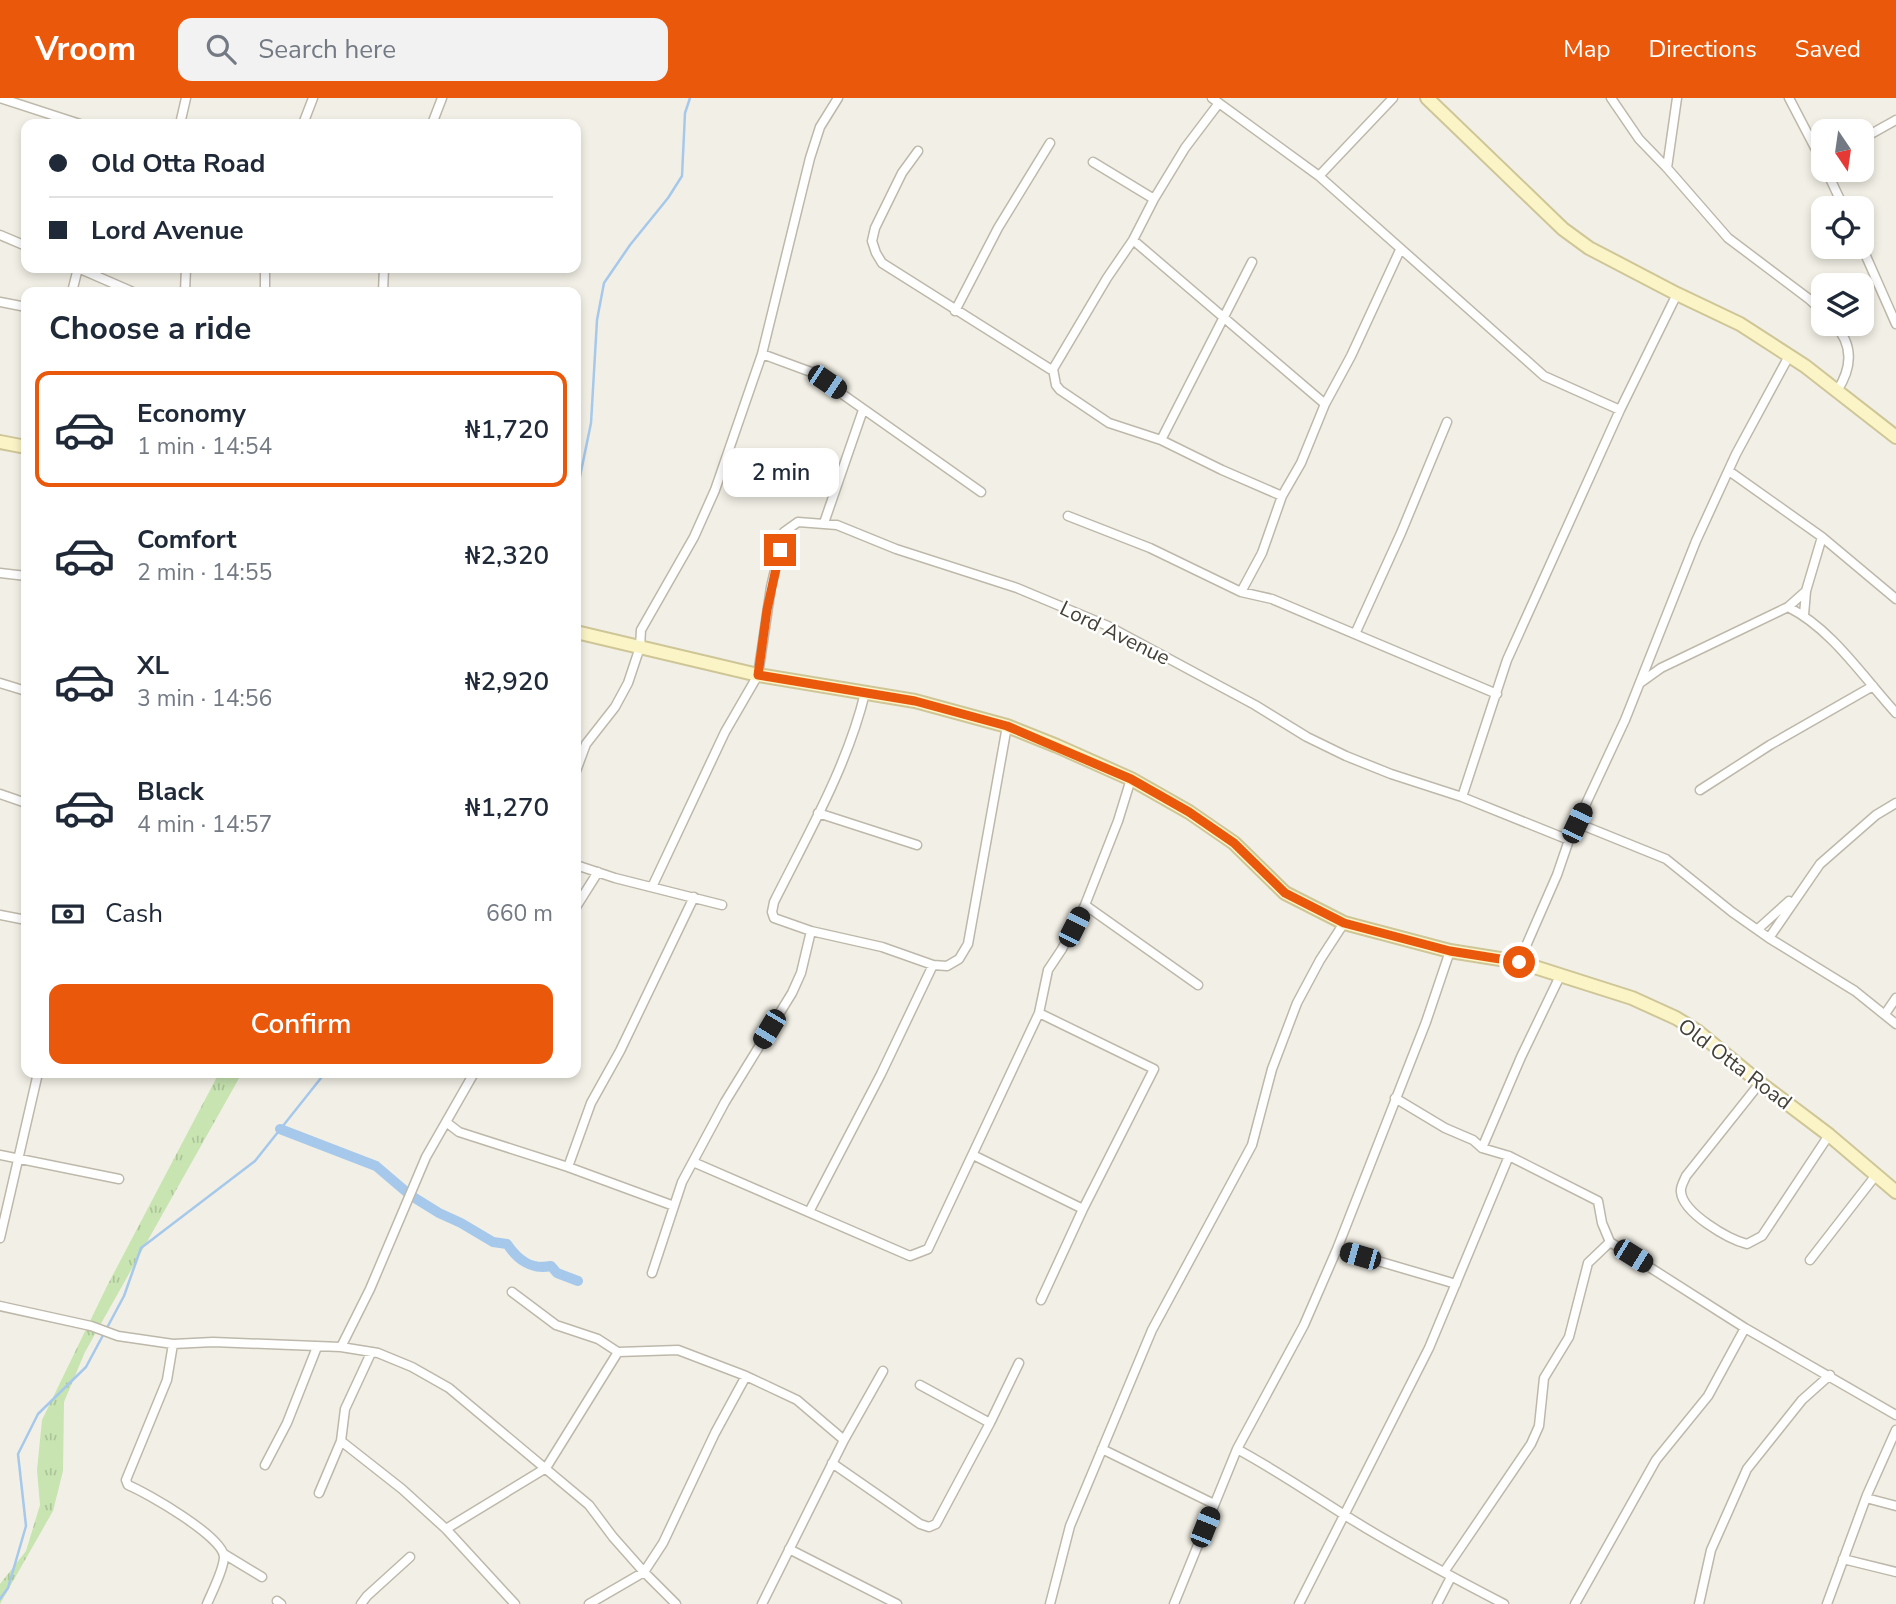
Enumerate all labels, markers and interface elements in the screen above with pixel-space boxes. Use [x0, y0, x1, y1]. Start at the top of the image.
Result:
search box [178, 18, 668, 81]
text: Vroom [35, 27, 136, 72]
icon: search [202, 30, 240, 68]
text: Search here [258, 32, 396, 67]
text: Map [1563, 33, 1610, 65]
text: Directions [1648, 33, 1757, 65]
text: Saved [1795, 33, 1861, 65]
north arrow [1811, 119, 1874, 182]
map controls [1811, 119, 1874, 336]
text: Old Otta Road [91, 146, 265, 181]
button: locate [1811, 196, 1874, 259]
text: Lord Avenue [91, 213, 244, 248]
button: layers [1811, 273, 1874, 336]
text: Choose a ride [49, 307, 251, 350]
car [804, 362, 851, 402]
text: Economy [137, 396, 246, 431]
icon: car [53, 398, 116, 461]
text: ₦1,720 [465, 412, 549, 447]
text: 1 min · 14:54 [137, 431, 272, 462]
callout: 2 min [722, 448, 838, 498]
text: 2 min [752, 457, 810, 488]
text: Comfort [137, 522, 237, 557]
icon: car [53, 524, 116, 587]
route end [764, 534, 796, 566]
text: ₦2,320 [465, 538, 549, 573]
text: 2 min · 14:55 [137, 557, 272, 588]
street label: Lord Avenue [1055, 594, 1175, 672]
text: XL [137, 648, 169, 683]
icon: car [53, 650, 116, 713]
text: ₦2,920 [465, 664, 549, 699]
text: 3 min · 14:56 [137, 683, 272, 714]
text: Black [137, 774, 204, 809]
icon: car [53, 776, 116, 839]
text: ₦1,270 [465, 790, 549, 825]
car [1559, 800, 1596, 846]
text: 4 min · 14:57 [137, 809, 272, 840]
icon: cash [49, 895, 87, 933]
text: Cash [105, 896, 163, 931]
text: 660 m [486, 898, 553, 929]
car [1056, 904, 1093, 950]
route start [1503, 946, 1535, 978]
button: Confirm [49, 984, 553, 1064]
car [750, 1006, 789, 1052]
street label: Old Otta Road [1672, 1012, 1798, 1116]
car [1610, 1236, 1657, 1276]
car [1337, 1240, 1384, 1272]
car [1188, 1504, 1223, 1550]

